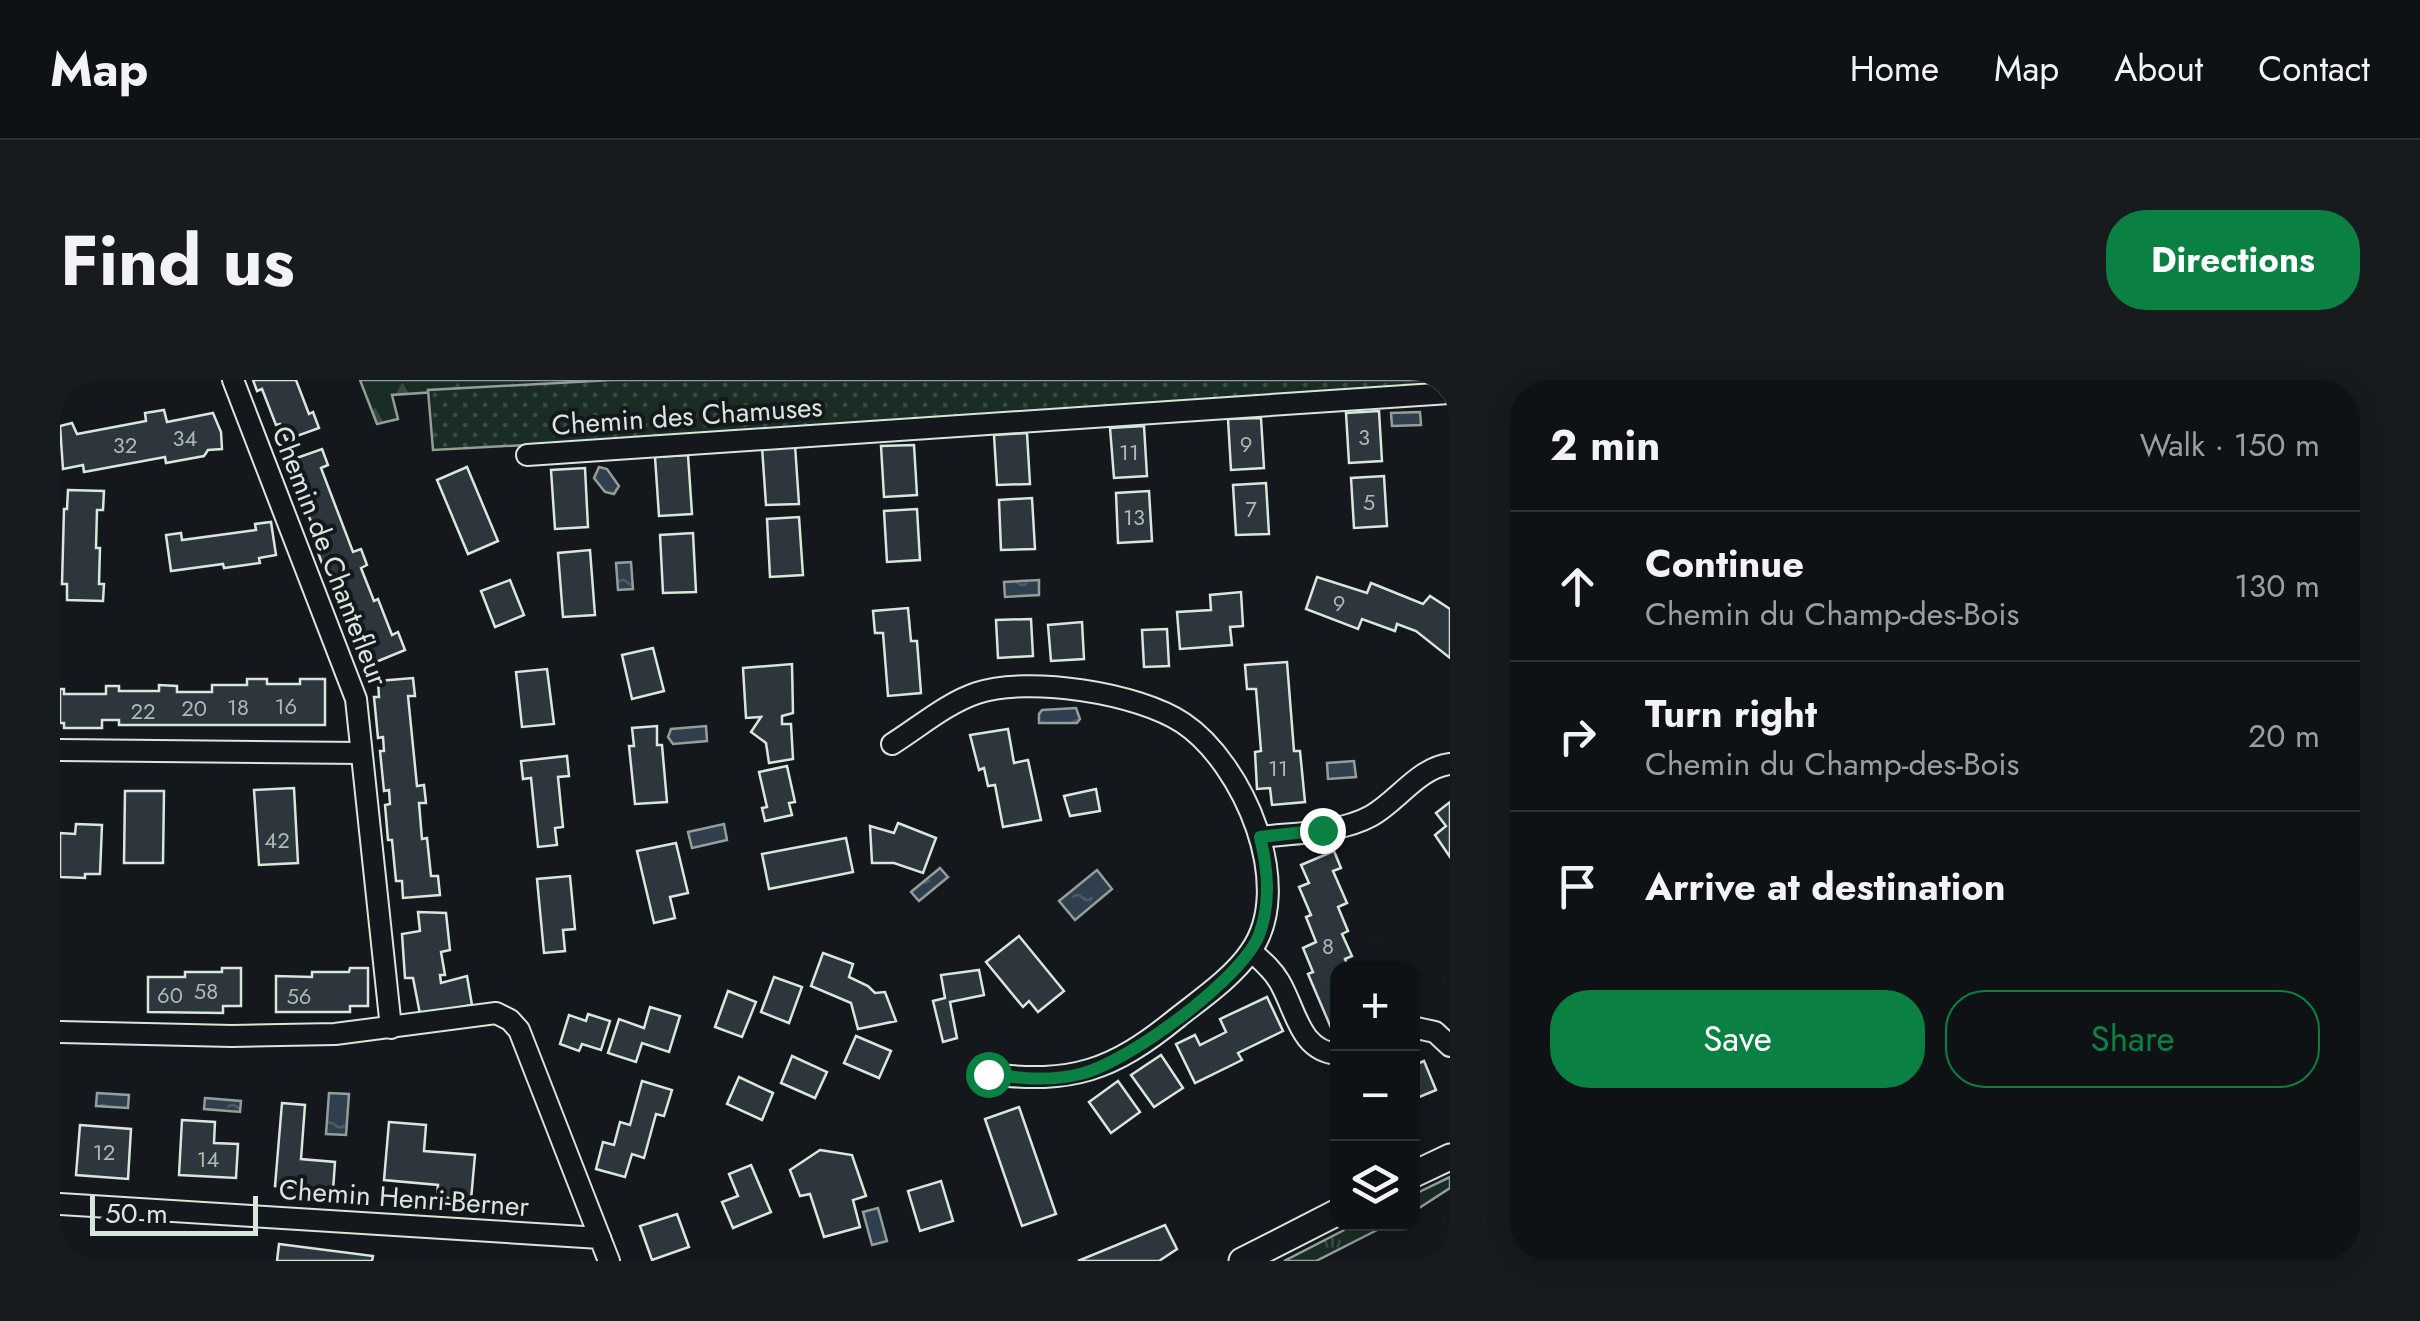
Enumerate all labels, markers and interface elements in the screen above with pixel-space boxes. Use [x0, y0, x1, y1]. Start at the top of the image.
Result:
text: Map [50, 35, 148, 104]
text: Home [1850, 44, 1939, 94]
text: Map [1994, 44, 2059, 94]
text: About [2114, 44, 2203, 94]
text: Contact [2258, 44, 2370, 94]
text: Find us [60, 210, 295, 311]
button: Directions [2106, 210, 2360, 310]
street label: Chemin des Chamuses [550, 386, 824, 446]
text: 2 min [1550, 415, 1660, 476]
street label: Chemin de Chantefleur [261, 420, 399, 692]
house number: 3 [1358, 421, 1370, 453]
house number: 34 [173, 422, 198, 454]
text: Walk · 150 m [2140, 422, 2320, 468]
house number: 9 [1240, 428, 1252, 460]
house number: 32 [113, 429, 137, 461]
house number: 11 [1119, 436, 1139, 468]
house number: 5 [1363, 486, 1375, 518]
house number: 7 [1245, 493, 1257, 525]
house number: 13 [1123, 501, 1145, 533]
text: Continue [1645, 536, 1804, 591]
icon: ahead [1550, 559, 1605, 614]
text: 130 m [2234, 563, 2320, 609]
house number: 9 [1333, 587, 1345, 619]
text: Chemin du Champ-des-Bois [1645, 591, 2019, 637]
text: Turn right [1645, 686, 1817, 741]
house number: 16 [275, 690, 297, 722]
house number: 18 [227, 691, 249, 723]
house number: 20 [181, 692, 207, 724]
house number: 22 [130, 695, 156, 727]
icon: right [1550, 709, 1605, 764]
text: 20 m [2248, 713, 2320, 759]
text: Chemin du Champ-des-Bois [1645, 741, 2019, 787]
house number: 11 [1268, 752, 1288, 784]
route end [1300, 808, 1346, 854]
house number: 42 [264, 824, 290, 856]
icon: arrive [1550, 859, 1605, 914]
text: Arrive at destination [1645, 859, 2006, 914]
house number: 8 [1322, 930, 1334, 962]
map controls [1330, 961, 1420, 1231]
button: + [1330, 961, 1420, 1051]
house number: 58 [194, 975, 218, 1007]
house number: 60 [157, 979, 183, 1011]
house number: 56 [286, 980, 312, 1012]
button: Save [1550, 990, 1925, 1088]
button: Share [1945, 990, 2320, 1088]
button: − [1330, 1051, 1420, 1141]
route start [966, 1052, 1012, 1098]
house number: 12 [93, 1136, 115, 1168]
button: layers [1330, 1141, 1420, 1231]
house number: 14 [197, 1143, 220, 1175]
street label: Chemin Henri-Berner [277, 1169, 531, 1227]
scale bar [90, 1191, 258, 1236]
text: 50 m [105, 1193, 168, 1234]

